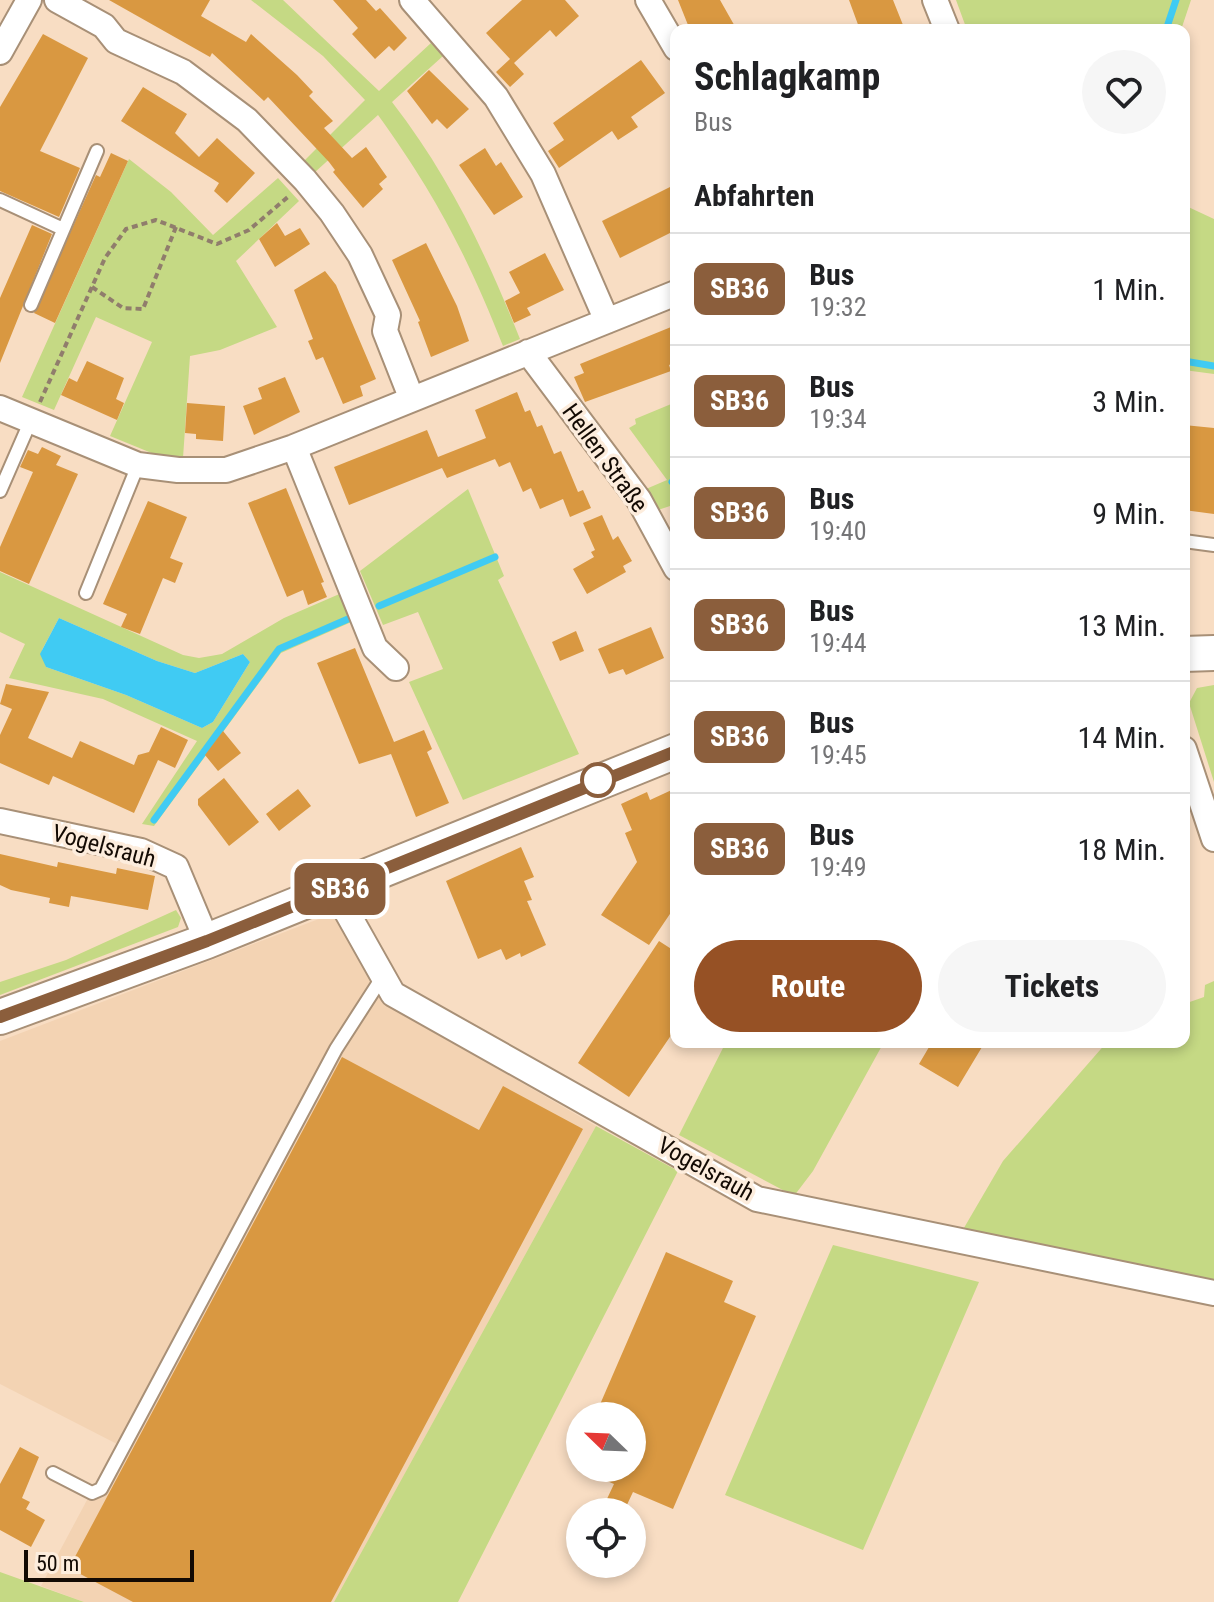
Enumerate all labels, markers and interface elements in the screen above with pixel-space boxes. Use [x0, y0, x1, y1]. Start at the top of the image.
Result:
button: heart [1082, 50, 1166, 134]
text: Schlagkamp [694, 55, 880, 99]
text: Bus [694, 107, 733, 137]
text: Abfahrten [694, 178, 814, 213]
text: Bus [809, 257, 854, 292]
text: SB36 [710, 272, 769, 305]
text: 1 Min. [1092, 272, 1166, 307]
text: 19:32 [809, 292, 867, 322]
text: Bus [809, 369, 854, 404]
text: SB36 [710, 384, 769, 417]
text: 3 Min. [1092, 384, 1166, 419]
street label: Hellen Straße [556, 398, 654, 518]
text: 19:34 [809, 404, 867, 434]
text: Bus [809, 481, 854, 516]
text: SB36 [710, 496, 769, 529]
text: 9 Min. [1092, 496, 1166, 531]
text: 19:40 [809, 516, 867, 546]
text: Bus [809, 593, 854, 628]
text: SB36 [710, 608, 769, 641]
text: 13 Min. [1078, 608, 1166, 643]
text: 19:44 [809, 628, 867, 658]
text: Bus [809, 705, 854, 740]
text: SB36 [710, 720, 769, 753]
text: 14 Min. [1078, 720, 1166, 755]
text: 19:45 [809, 740, 867, 770]
unlabelled marker [581, 763, 615, 797]
text: Bus [809, 817, 854, 852]
street label: Vogelsrauh [49, 819, 159, 873]
text: SB36 [710, 832, 769, 865]
text: 18 Min. [1078, 832, 1166, 867]
text: 19:49 [809, 852, 867, 882]
line badge: SB36 [284, 863, 396, 915]
text: SB36 [310, 872, 370, 905]
button: Route [694, 940, 922, 1032]
button: Tickets [938, 940, 1166, 1032]
street label: Vogelsrauh [653, 1131, 759, 1207]
north arrow [566, 1402, 646, 1482]
map controls [566, 1402, 646, 1578]
button: locate [566, 1498, 646, 1578]
scale bar [24, 1546, 194, 1582]
text: 50 m [36, 1551, 79, 1576]

